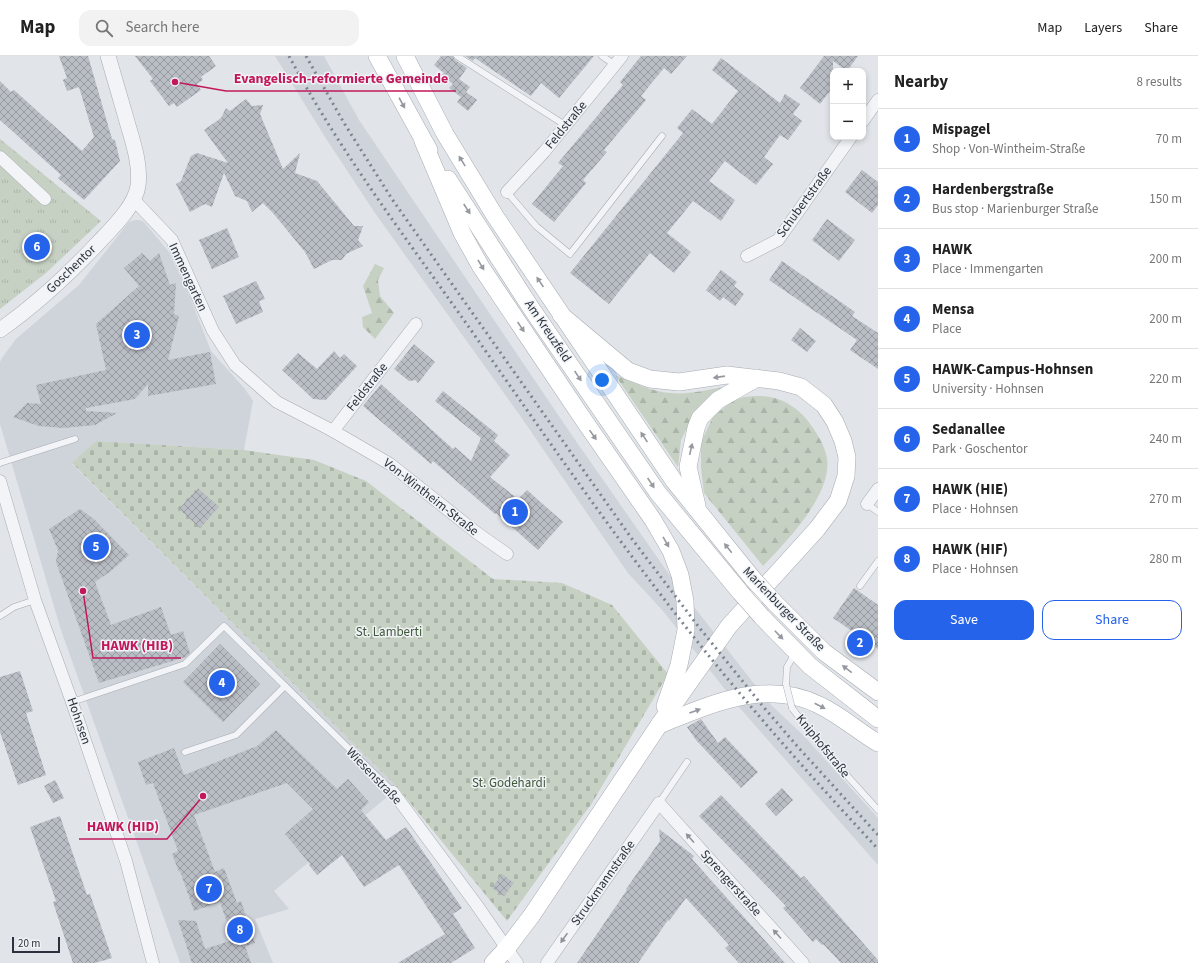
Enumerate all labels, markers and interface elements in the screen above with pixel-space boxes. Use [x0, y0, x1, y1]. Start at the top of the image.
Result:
search box [79, 10, 359, 46]
text: Map [20, 14, 55, 41]
icon: search [93, 17, 115, 39]
text: Search here [125, 17, 199, 38]
text: Map [1037, 18, 1062, 38]
text: Layers [1084, 18, 1122, 38]
text: Share [1144, 18, 1178, 38]
callout: Evangelisch-reformierte Gemeinde [226, 65, 456, 91]
map controls [830, 68, 866, 140]
button: + [830, 68, 866, 104]
text: Evangelisch-reformierte Gemeinde [234, 69, 448, 89]
text: Nearby [894, 70, 948, 94]
text: 8 results [1137, 73, 1182, 91]
one-way arrow [399, 97, 405, 108]
street label: Feldstraße [541, 97, 591, 153]
button: − [830, 104, 866, 140]
text: Mispagel [932, 119, 990, 140]
text: 1 [904, 130, 910, 148]
text: 70 m [1156, 130, 1182, 148]
text: Shop · Von-Wintheim-Straße [932, 140, 1085, 158]
one-way arrow [458, 155, 465, 167]
street label: Schubertstraße [772, 163, 836, 241]
text: Hardenbergstraße [932, 179, 1054, 200]
text: 2 [904, 190, 910, 208]
text: 150 m [1149, 190, 1182, 208]
text: Bus stop · Marienburger Straße [932, 200, 1098, 218]
one-way arrow [463, 204, 471, 214]
pin: 6 [24, 232, 50, 262]
text: HAWK [932, 239, 972, 260]
street label: Goschentor [42, 240, 100, 297]
street label: Immengarten [164, 240, 212, 314]
text: 3 [904, 250, 910, 268]
text: 200 m [1149, 250, 1182, 268]
one-way arrow [477, 259, 484, 271]
text: Place · Immengarten [932, 260, 1043, 278]
one-way arrow [536, 276, 543, 288]
street label: Am Kreuzfeld [520, 296, 576, 366]
text: Mensa [932, 299, 974, 320]
text: 4 [904, 310, 910, 328]
text: 200 m [1149, 310, 1182, 328]
pin: 3 [124, 320, 150, 350]
text: Place [932, 320, 961, 338]
one-way arrow [517, 322, 525, 332]
street label: Feldstraße [342, 359, 392, 415]
text: HAWK-Campus-Hohnsen [932, 359, 1093, 380]
one-way arrow [574, 370, 582, 381]
your location [592, 370, 612, 390]
text: 5 [904, 370, 910, 388]
text: 220 m [1149, 370, 1182, 388]
one-way arrow [713, 374, 725, 380]
text: University · Hohnsen [932, 380, 1044, 398]
text: Sedanallee [932, 419, 1005, 440]
one-way arrow [589, 429, 597, 440]
text: 6 [904, 430, 910, 448]
text: 240 m [1149, 430, 1182, 448]
one-way arrow [641, 431, 648, 443]
text: Park · Goschentor [932, 440, 1028, 458]
one-way arrow [688, 443, 694, 455]
street label: Von-Wintheim-Straße [380, 454, 482, 540]
one-way arrow [647, 478, 655, 488]
text: HAWK (HIE) [932, 479, 1008, 500]
text: 7 [904, 490, 910, 508]
text: 270 m [1149, 490, 1182, 508]
pin: 1 [502, 497, 528, 527]
text: Place · Hohnsen [932, 500, 1018, 518]
pin: 5 [83, 532, 109, 562]
one-way arrow [662, 536, 669, 548]
text: HAWK (HIF) [932, 539, 1008, 560]
one-way arrow [723, 543, 732, 554]
text: 8 [904, 550, 910, 568]
text: 280 m [1149, 550, 1182, 568]
text: Place · Hohnsen [932, 560, 1018, 578]
street label: Marienburger Straße [739, 563, 829, 655]
button: Save [894, 600, 1034, 640]
button: Share [1042, 600, 1182, 640]
park label: St. Lamberti [356, 623, 422, 641]
pin: 2 [847, 628, 873, 658]
one-way arrow [774, 630, 784, 640]
callout: HAWK (HIB) [93, 632, 181, 658]
text: HAWK (HIB) [101, 636, 173, 656]
one-way arrow [841, 665, 852, 673]
pin: 4 [209, 668, 235, 698]
street label: Hohnsen [63, 695, 95, 747]
one-way arrow [814, 703, 826, 709]
one-way arrow [689, 707, 701, 713]
street label: Kniphofstraße [792, 710, 854, 782]
street label: Wiesenstraße [342, 743, 406, 809]
park label: St. Godehardi [472, 774, 546, 792]
callout: HAWK (HID) [79, 813, 167, 839]
text: HAWK (HID) [87, 817, 159, 837]
one-way arrow [686, 833, 695, 842]
street label: Struckmannstraße [567, 837, 639, 929]
street label: Sprengerstraße [696, 846, 766, 920]
pin: 7 [196, 874, 222, 904]
pin: 8 [227, 915, 253, 945]
one-way arrow [773, 929, 782, 939]
one-way arrow [560, 933, 568, 944]
scale bar [12, 935, 60, 954]
text: 20 m [18, 936, 40, 951]

